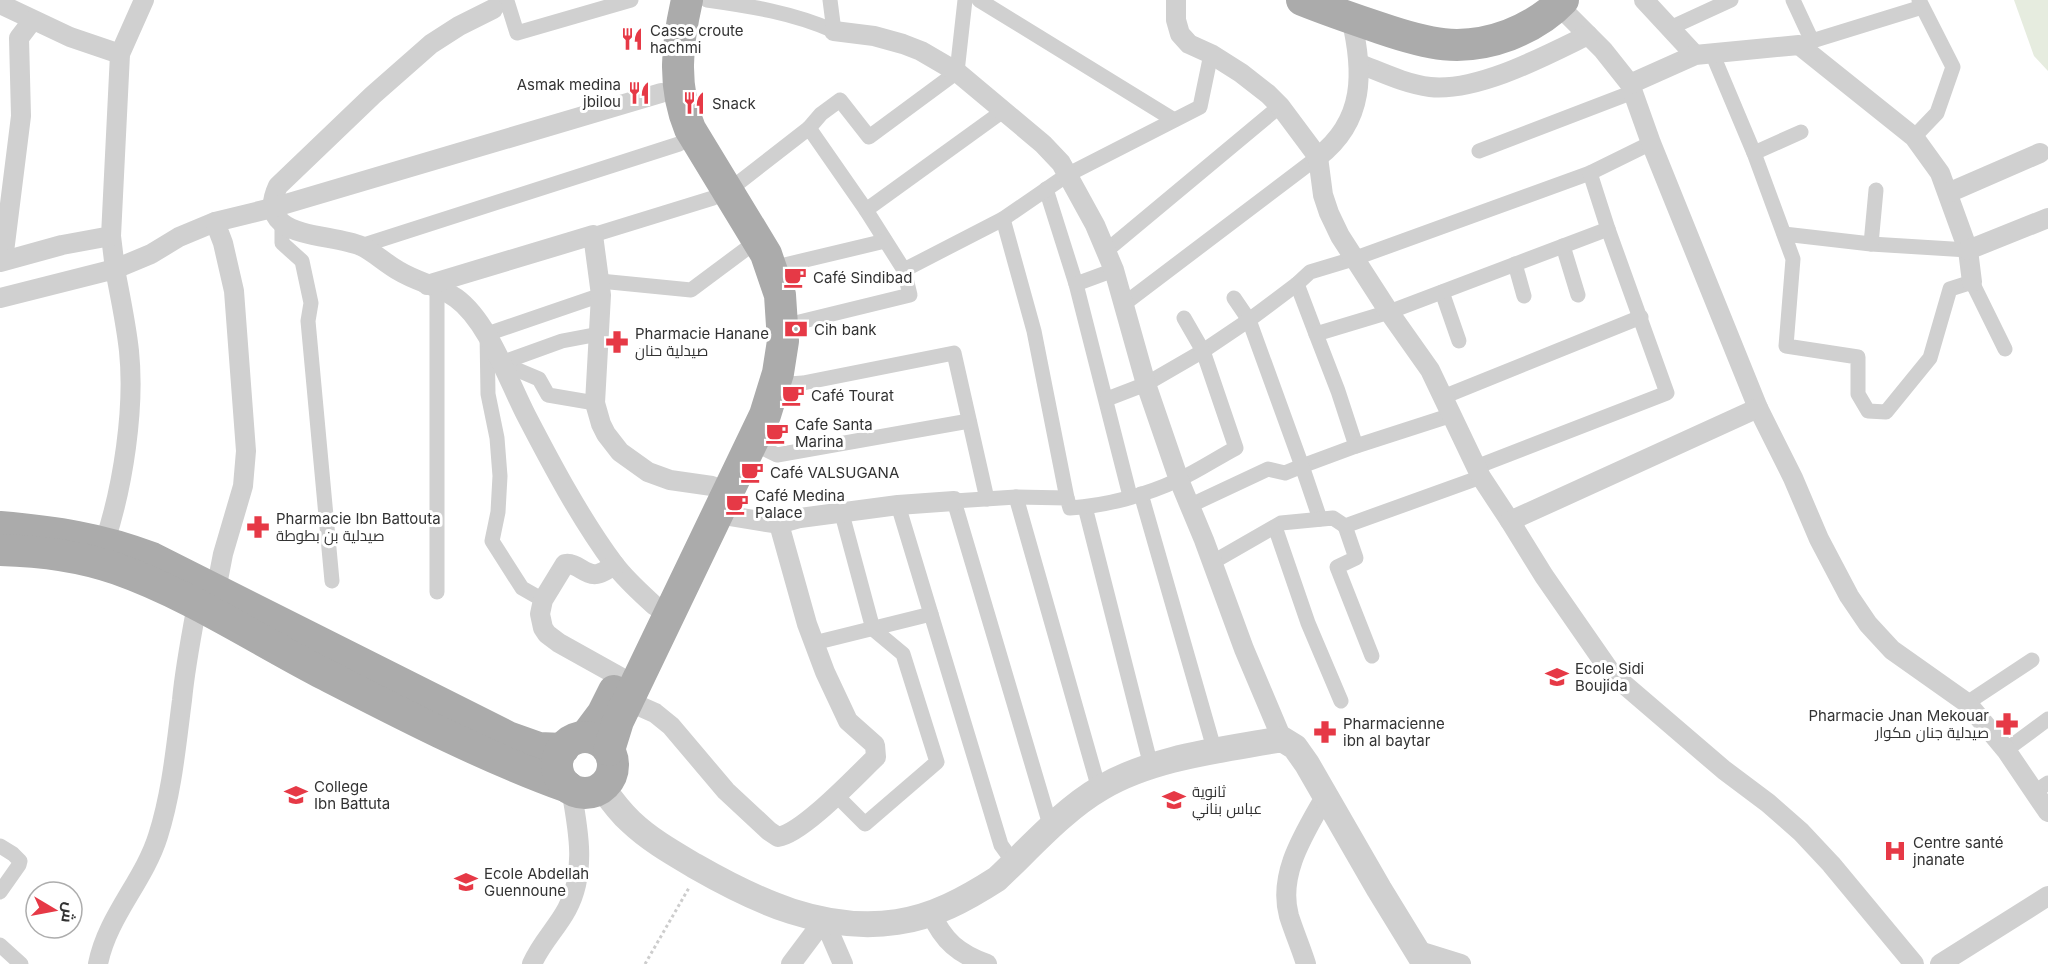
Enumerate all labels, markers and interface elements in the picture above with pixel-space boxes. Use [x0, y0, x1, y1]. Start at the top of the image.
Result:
place label: Casse croute hachmi [650, 21, 744, 57]
restaurant icon: Casse croute hachmi [619, 26, 645, 52]
place label: Asmak medina jbilou [517, 75, 621, 111]
restaurant icon: Asmak medina jbilou [626, 80, 652, 106]
restaurant icon: Snack [681, 90, 707, 116]
place label: Snack [712, 94, 756, 113]
cafe icon: Café Sindibad [782, 264, 808, 290]
place label: Café Sindibad [813, 268, 912, 287]
bank icon: Cih bank [783, 316, 809, 342]
place label: Cih bank [814, 320, 877, 339]
place label: Pharmacie Hanane صيدلية حنان [635, 324, 769, 361]
pharmacy icon: Pharmacie Hanane صيدلية حنان [604, 329, 630, 355]
cafe icon: Café Tourat [780, 382, 806, 408]
place label: Café Tourat [811, 386, 894, 405]
place label: Cafe Santa Marina [795, 415, 873, 451]
cafe icon: Cafe Santa Marina [764, 420, 790, 446]
cafe icon: Café VALSUGANA [739, 459, 765, 485]
place label: Café VALSUGANA [770, 463, 899, 482]
place label: Café Medina Palace [755, 486, 845, 522]
cafe icon: Café Medina Palace [724, 491, 750, 517]
place label: Pharmacie Ibn Battouta صيدلية بن بطوطة [276, 509, 441, 546]
pharmacy icon: Pharmacie Ibn Battouta صيدلية بن بطوطة [245, 514, 271, 540]
place label: Ecole Sidi Boujida [1575, 659, 1644, 695]
school or university icon: Ecole Sidi Boujida [1544, 664, 1570, 690]
place label: Pharmacie Jnan Mekouar صيدلية جنان مكوار [1808, 706, 1989, 743]
pharmacy icon: Pharmacie Jnan Mekouar صيدلية جنان مكوار [1994, 711, 2020, 737]
place label: Pharmacienne ibn al baytar [1343, 714, 1445, 750]
pharmacy icon: Pharmacienne ibn al baytar [1312, 719, 1338, 745]
place label: College Ibn Battuta [314, 777, 390, 813]
school or university icon: College Ibn Battuta [283, 782, 309, 808]
place label: ثانوية عباس بناني [1192, 782, 1262, 821]
school or university icon: ثانوية عباس بناني [1161, 787, 1187, 813]
place label: Centre santé jnanate [1912, 833, 2004, 869]
hospital icon: Centre santé jnanate [1882, 838, 1908, 864]
place label: Ecole Abdellah Guennoune [484, 864, 589, 900]
school or university icon: Ecole Abdellah Guennoune [453, 869, 479, 895]
north arrow [24, 880, 84, 940]
text: ش [57, 901, 80, 924]

